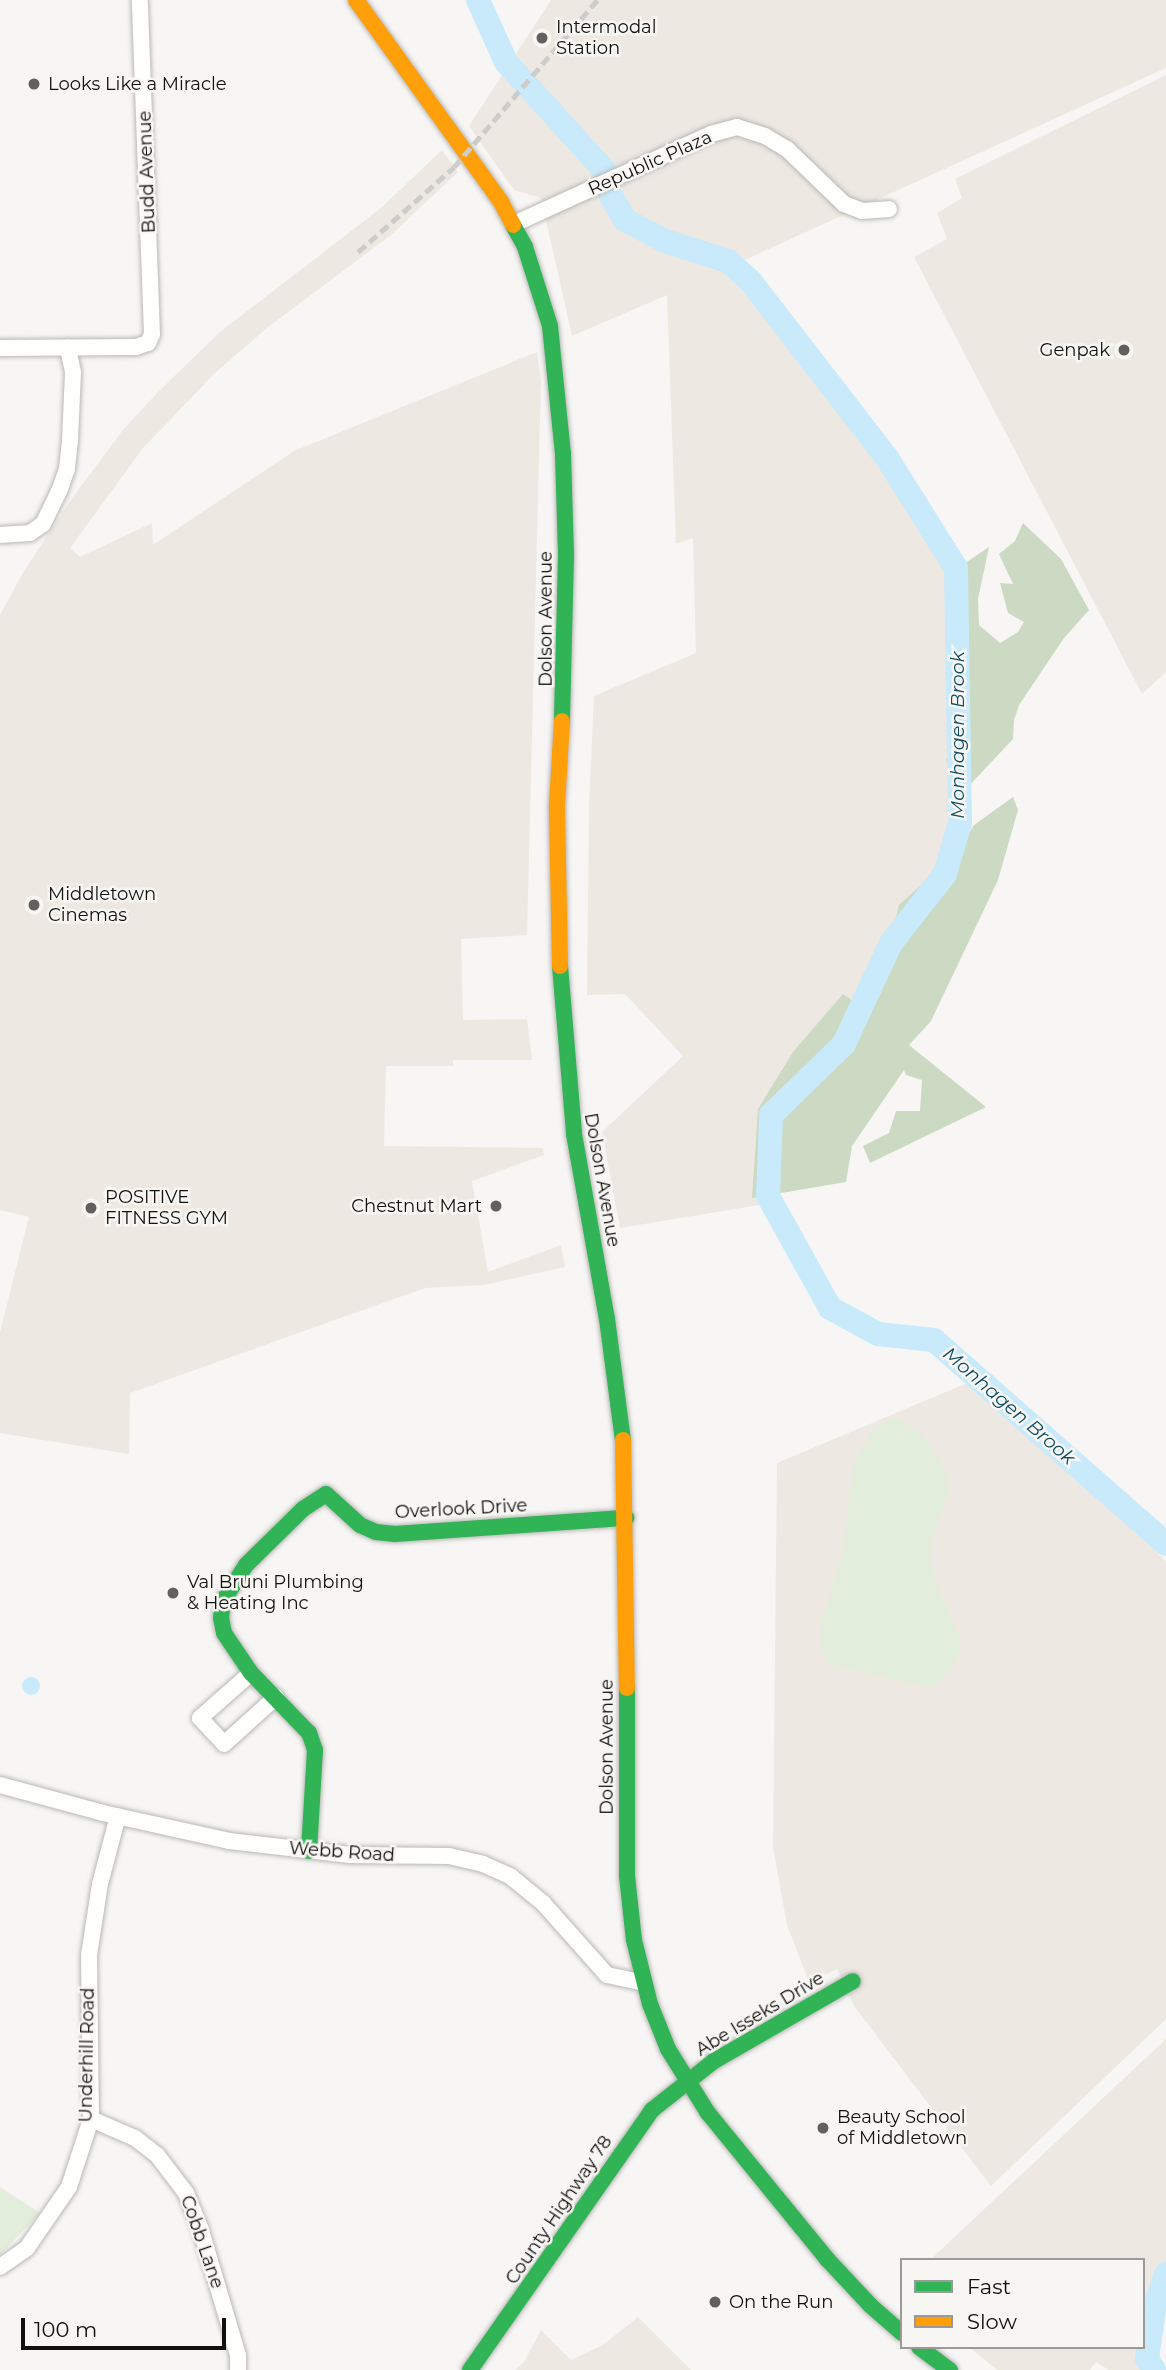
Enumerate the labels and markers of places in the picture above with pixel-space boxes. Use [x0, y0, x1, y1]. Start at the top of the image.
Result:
place label: Intermodal Station [556, 17, 657, 60]
marker: Intermodal Station [534, 30, 550, 46]
place label: Looks Like a Miracle [48, 73, 227, 95]
marker: Looks Like a Miracle [26, 76, 42, 92]
place label: Genpak [1040, 339, 1110, 361]
marker: Genpak [1116, 342, 1132, 358]
place label: Middletown Cinemas [48, 884, 156, 926]
marker: Middletown Cinemas [26, 897, 42, 913]
place label: POSITIVE FITNESS GYM [105, 1187, 228, 1230]
place label: Chestnut Mart [351, 1195, 482, 1217]
marker: Chestnut Mart [488, 1198, 504, 1214]
marker: POSITIVE FITNESS GYM [83, 1200, 99, 1216]
place label: Val Bruni Plumbing & Heating Inc [187, 1572, 364, 1614]
marker: Val Bruni Plumbing & Heating Inc [165, 1585, 181, 1601]
place label: Beauty School of Middletown [837, 2107, 967, 2150]
marker: Beauty School of Middletown [815, 2120, 831, 2136]
place label: On the Run [729, 2291, 833, 2313]
marker: On the Run [707, 2294, 723, 2310]

